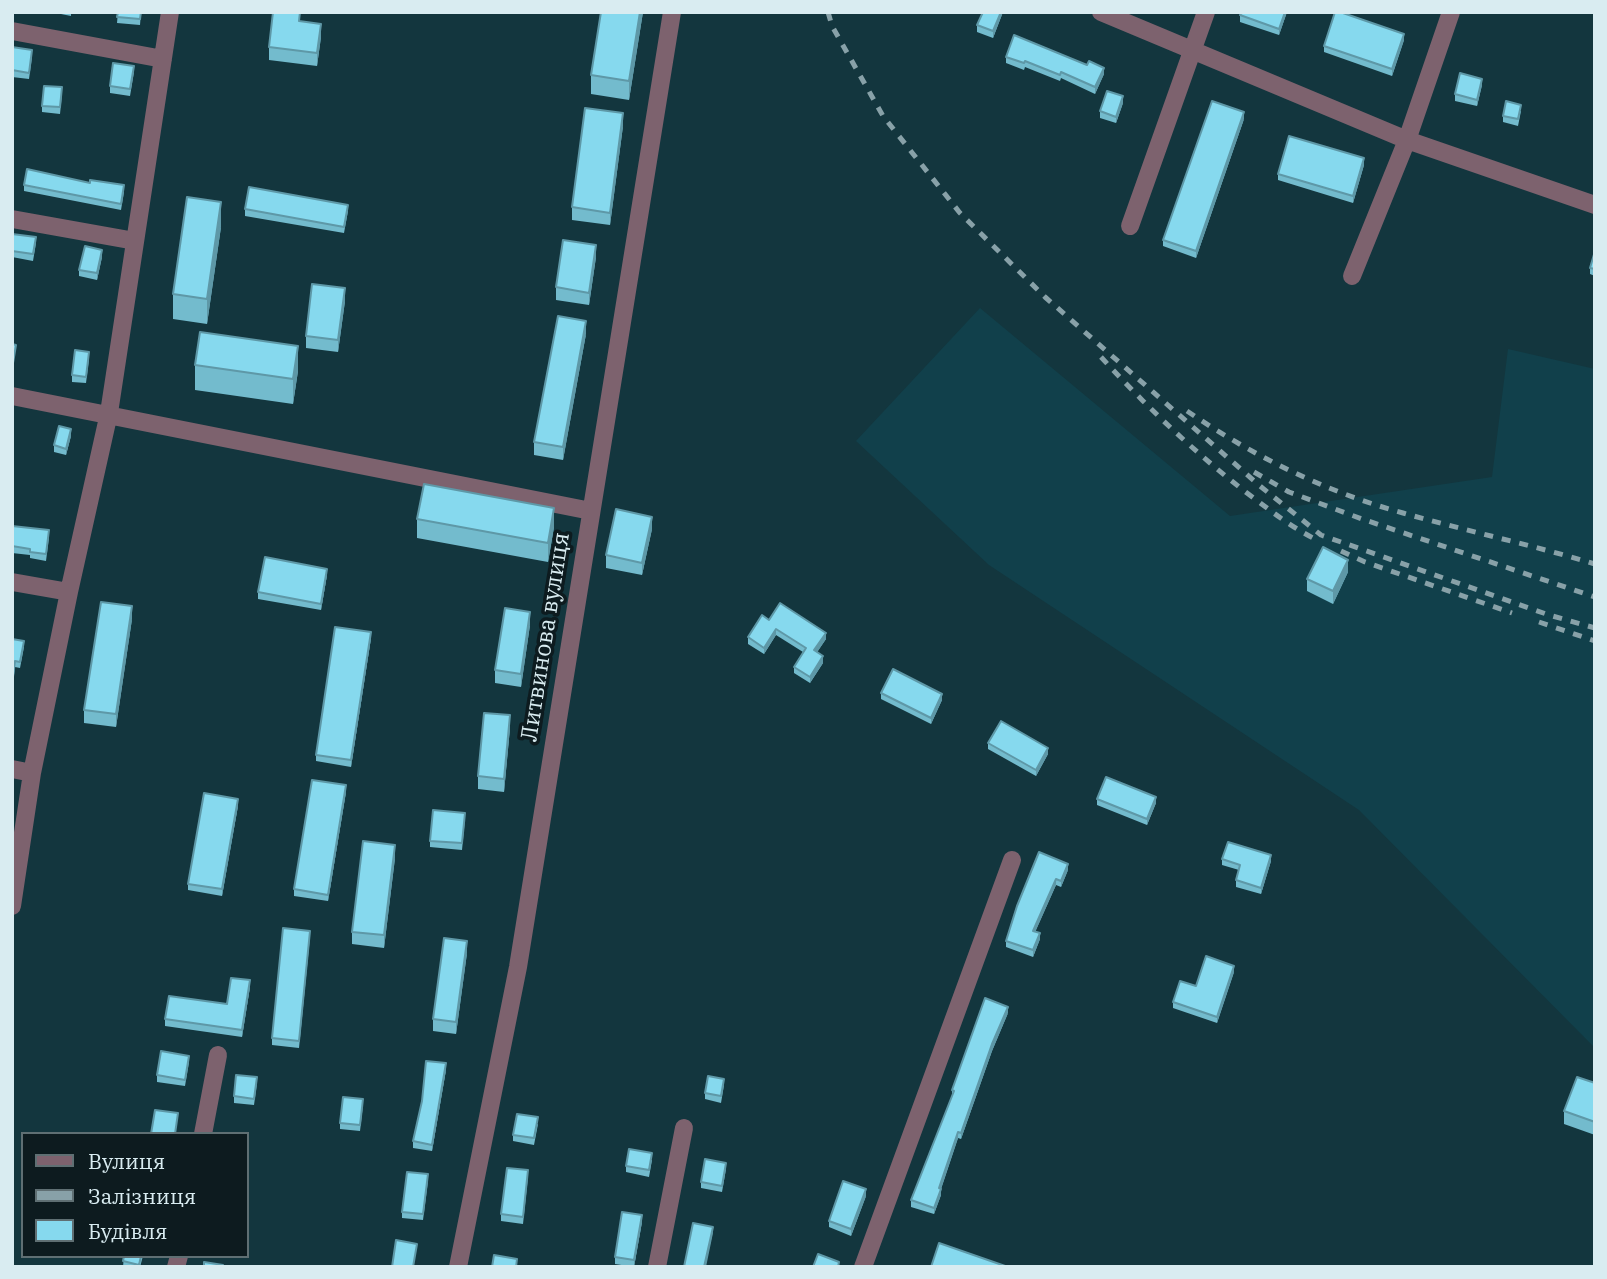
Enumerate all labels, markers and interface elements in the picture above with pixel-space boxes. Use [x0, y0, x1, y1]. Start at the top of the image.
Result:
street label: Литвинова вулиця [516, 530, 576, 744]
legend [21, 1132, 248, 1258]
text: Вулиця [88, 1147, 165, 1175]
text: Залізниця [88, 1182, 196, 1210]
text: Будівля [88, 1217, 167, 1245]

